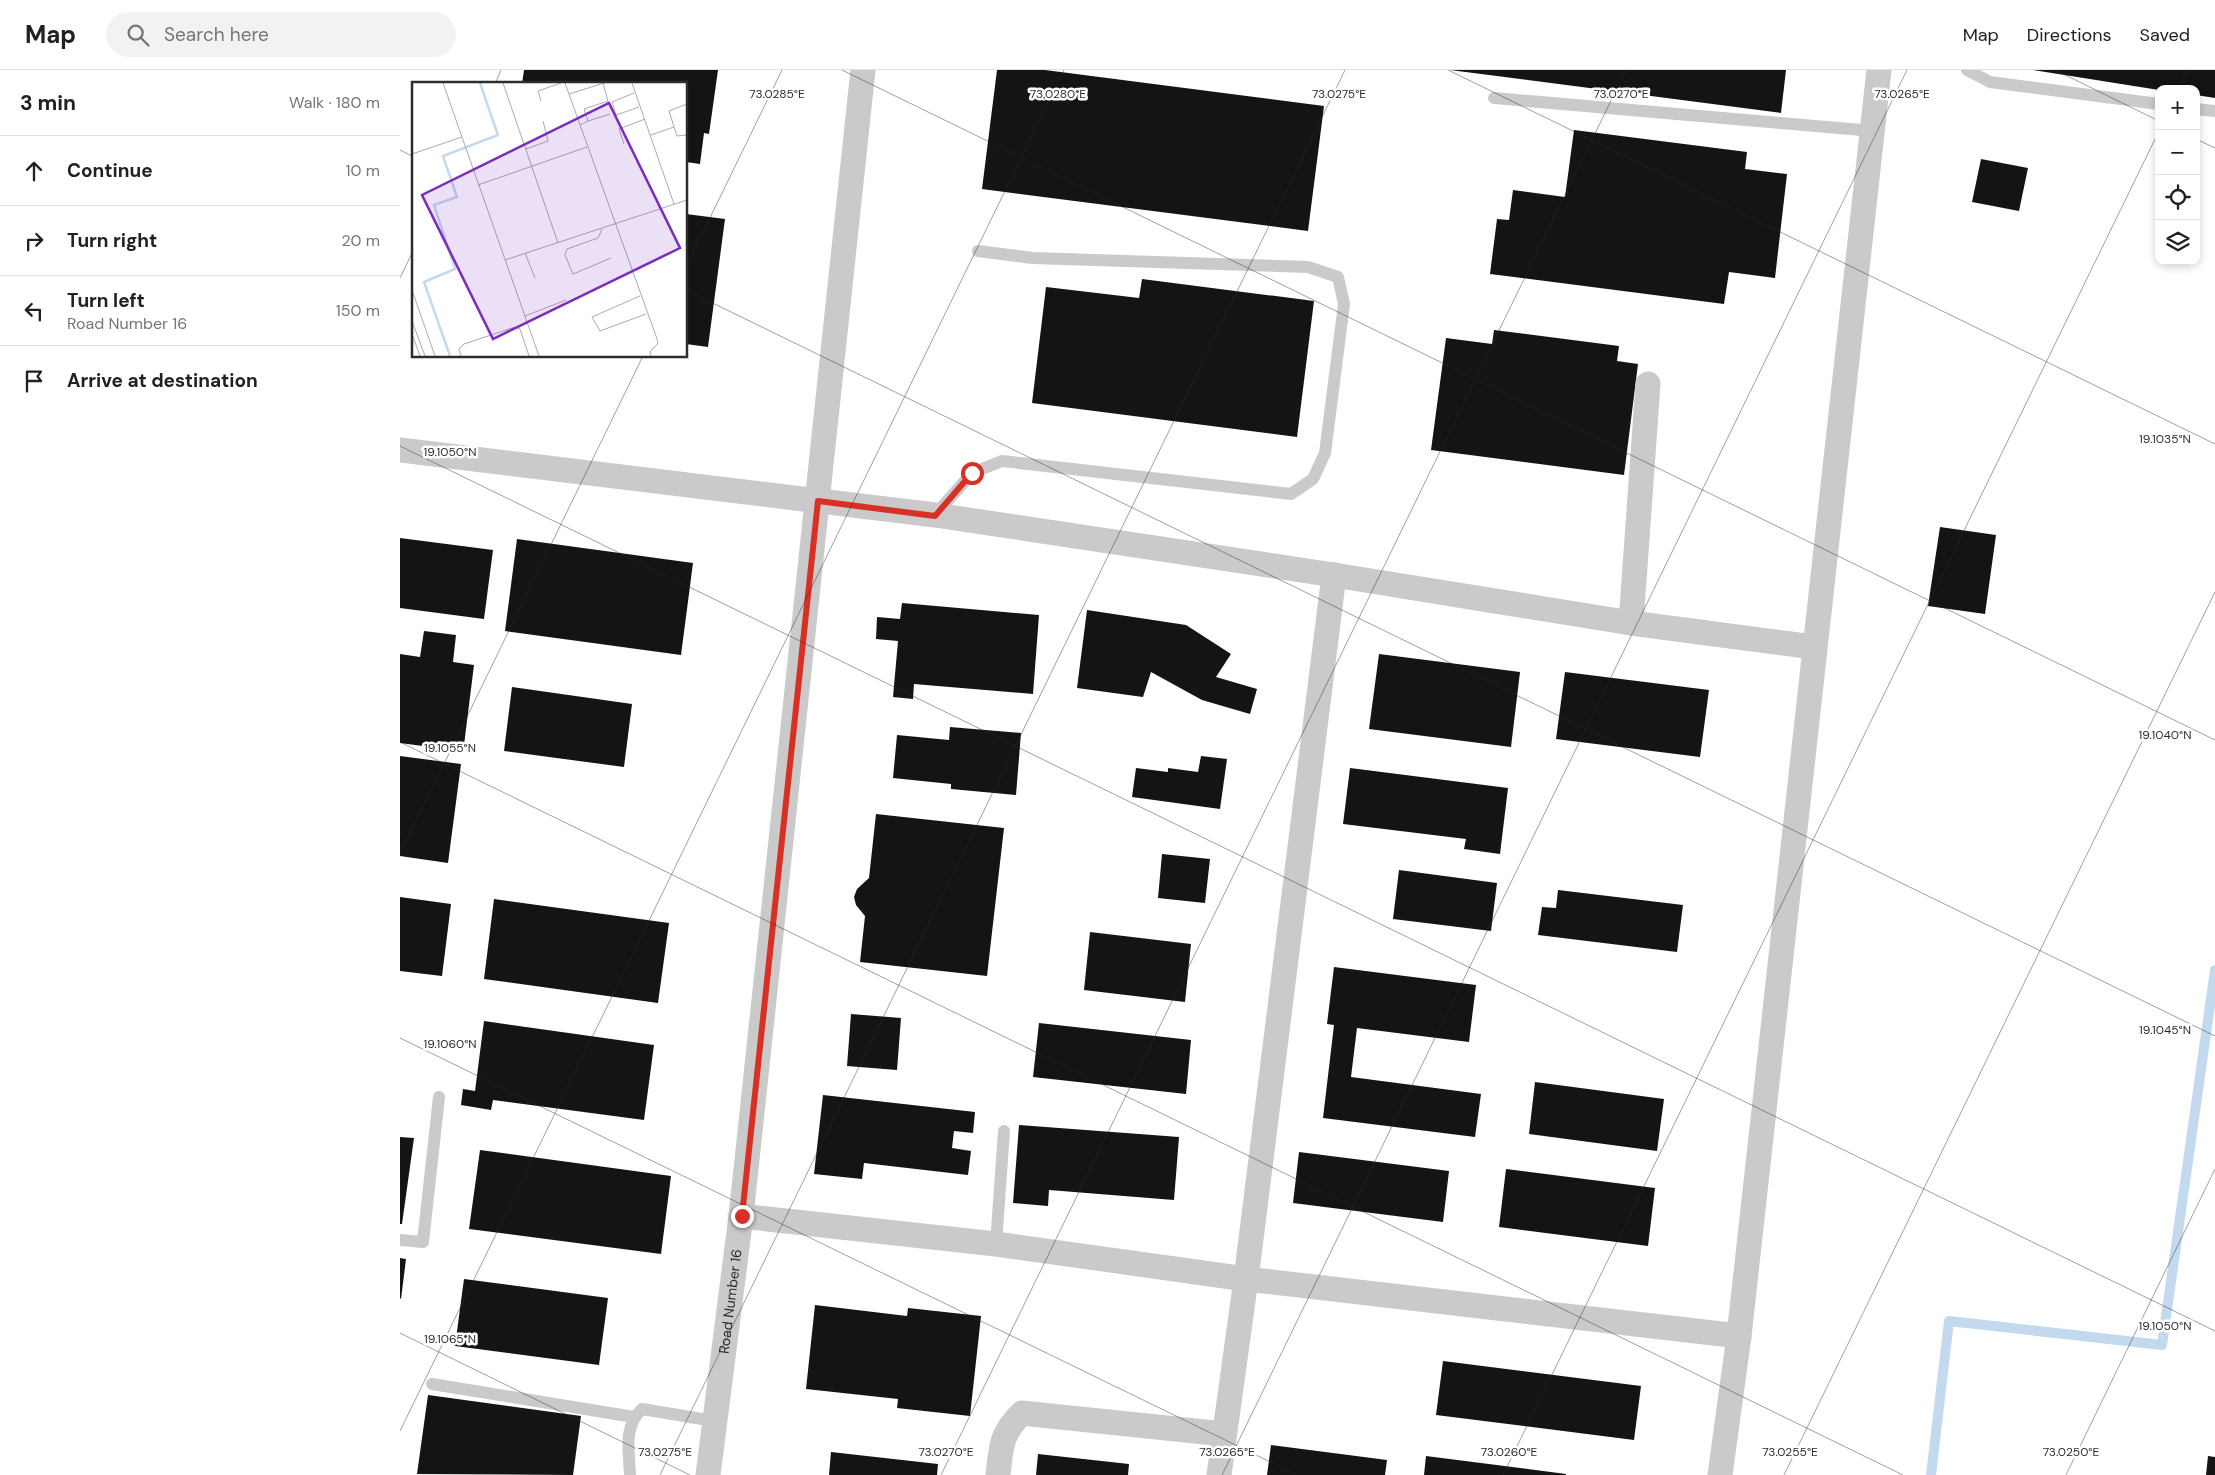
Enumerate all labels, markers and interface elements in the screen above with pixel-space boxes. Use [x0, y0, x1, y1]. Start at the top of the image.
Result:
search box [106, 12, 456, 57]
text: Map [25, 19, 76, 50]
icon: search [124, 21, 152, 49]
text: Search here [164, 22, 269, 47]
text: Map [1963, 23, 1999, 47]
text: Directions [2027, 23, 2112, 47]
text: Saved [2140, 23, 2190, 47]
inset map [412, 82, 688, 358]
map controls [2155, 85, 2200, 265]
button: + [2155, 85, 2200, 130]
text: 73.0285°E [749, 86, 805, 102]
text: 73.0280°E [1030, 86, 1086, 102]
text: 73.0275°E [1312, 86, 1366, 102]
text: 73.0270°E [1593, 86, 1649, 102]
text: 73.0265°E [1874, 86, 1930, 102]
text: 3 min [20, 89, 76, 117]
text: Walk · 180 m [289, 92, 380, 113]
button: − [2155, 130, 2200, 175]
icon: ahead [20, 157, 48, 185]
text: Continue [67, 158, 153, 183]
text: 10 m [346, 160, 380, 181]
button: locate [2155, 175, 2200, 220]
button: layers [2155, 220, 2200, 265]
icon: right [20, 227, 48, 255]
text: Turn right [67, 228, 157, 253]
text: 20 m [341, 230, 380, 251]
text: Turn left [67, 288, 145, 313]
icon: left [20, 297, 48, 325]
text: 150 m [336, 300, 380, 321]
text: Road Number 16 [67, 313, 187, 334]
icon: arrive [20, 367, 48, 395]
text: Arrive at destination [67, 368, 258, 393]
text: 19.1035°N [2139, 431, 2191, 447]
text: 19.1050°N [424, 444, 476, 460]
route start [961, 462, 984, 485]
text: 19.1040°N [2139, 727, 2191, 743]
text: 19.1055°N [424, 740, 476, 756]
text: 19.1045°N [2139, 1022, 2191, 1038]
text: 19.1060°N [423, 1036, 477, 1052]
route end [731, 1205, 754, 1228]
street label: Road Number 16 [715, 1248, 746, 1355]
text: 19.1050°N [2139, 1318, 2191, 1334]
text: 19.1065°N [424, 1331, 476, 1347]
text: 73.0275°E [638, 1444, 692, 1460]
text: 73.0270°E [918, 1444, 974, 1460]
text: 73.0265°E [1199, 1444, 1255, 1460]
text: 73.0260°E [1481, 1444, 1538, 1460]
text: 73.0255°E [1762, 1444, 1818, 1460]
text: 73.0250°E [2043, 1444, 2099, 1460]

